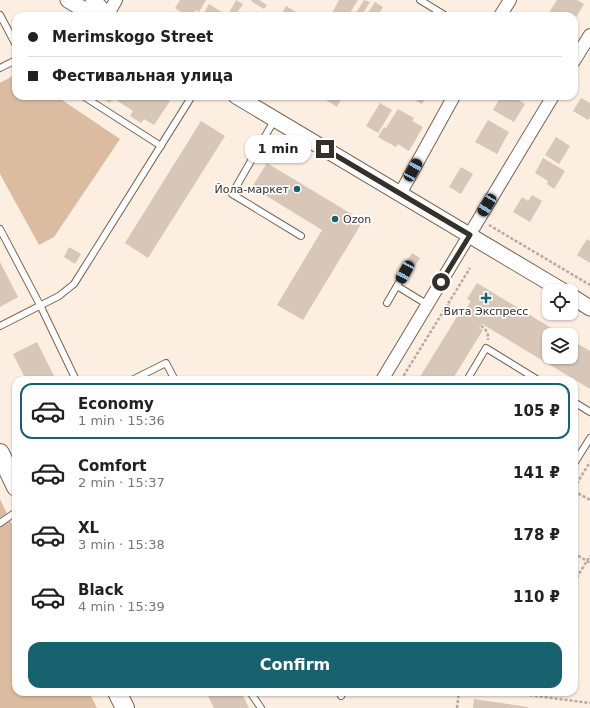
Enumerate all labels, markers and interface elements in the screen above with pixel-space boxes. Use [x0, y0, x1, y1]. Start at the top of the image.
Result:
text: Merimskogo Street [52, 28, 213, 46]
text: Фестивальная улица [52, 67, 233, 85]
callout: 1 min [245, 135, 311, 163]
route end [316, 140, 334, 158]
text: 1 min [258, 141, 298, 156]
car [402, 157, 424, 183]
place label: Йола-маркет [214, 183, 290, 196]
marker: Йола-маркет [292, 184, 302, 194]
car [476, 192, 498, 218]
place label: Ozon [343, 213, 371, 226]
marker: Ozon [330, 214, 340, 224]
car [394, 259, 416, 285]
route start [432, 273, 450, 291]
map controls [542, 284, 578, 364]
button: locate [542, 284, 578, 320]
marker: Вита Экспресс [481, 293, 491, 303]
place label: Вита Экспресс [444, 305, 528, 318]
button: layers [542, 328, 578, 364]
icon: car [30, 393, 66, 429]
text: Economy [78, 395, 154, 413]
text: 105 ₽ [513, 402, 560, 420]
text: 1 min · 15:36 [78, 413, 165, 428]
icon: car [30, 455, 66, 491]
text: Comfort [78, 457, 146, 475]
text: 141 ₽ [513, 464, 560, 482]
text: 2 min · 15:37 [78, 475, 165, 490]
icon: car [30, 517, 66, 553]
text: XL [78, 519, 99, 537]
text: 178 ₽ [513, 526, 560, 544]
text: 3 min · 15:38 [78, 537, 165, 552]
icon: car [30, 579, 66, 615]
text: Black [78, 581, 124, 599]
text: 110 ₽ [513, 588, 560, 606]
text: 4 min · 15:39 [78, 599, 165, 614]
button: Confirm [28, 642, 562, 688]

